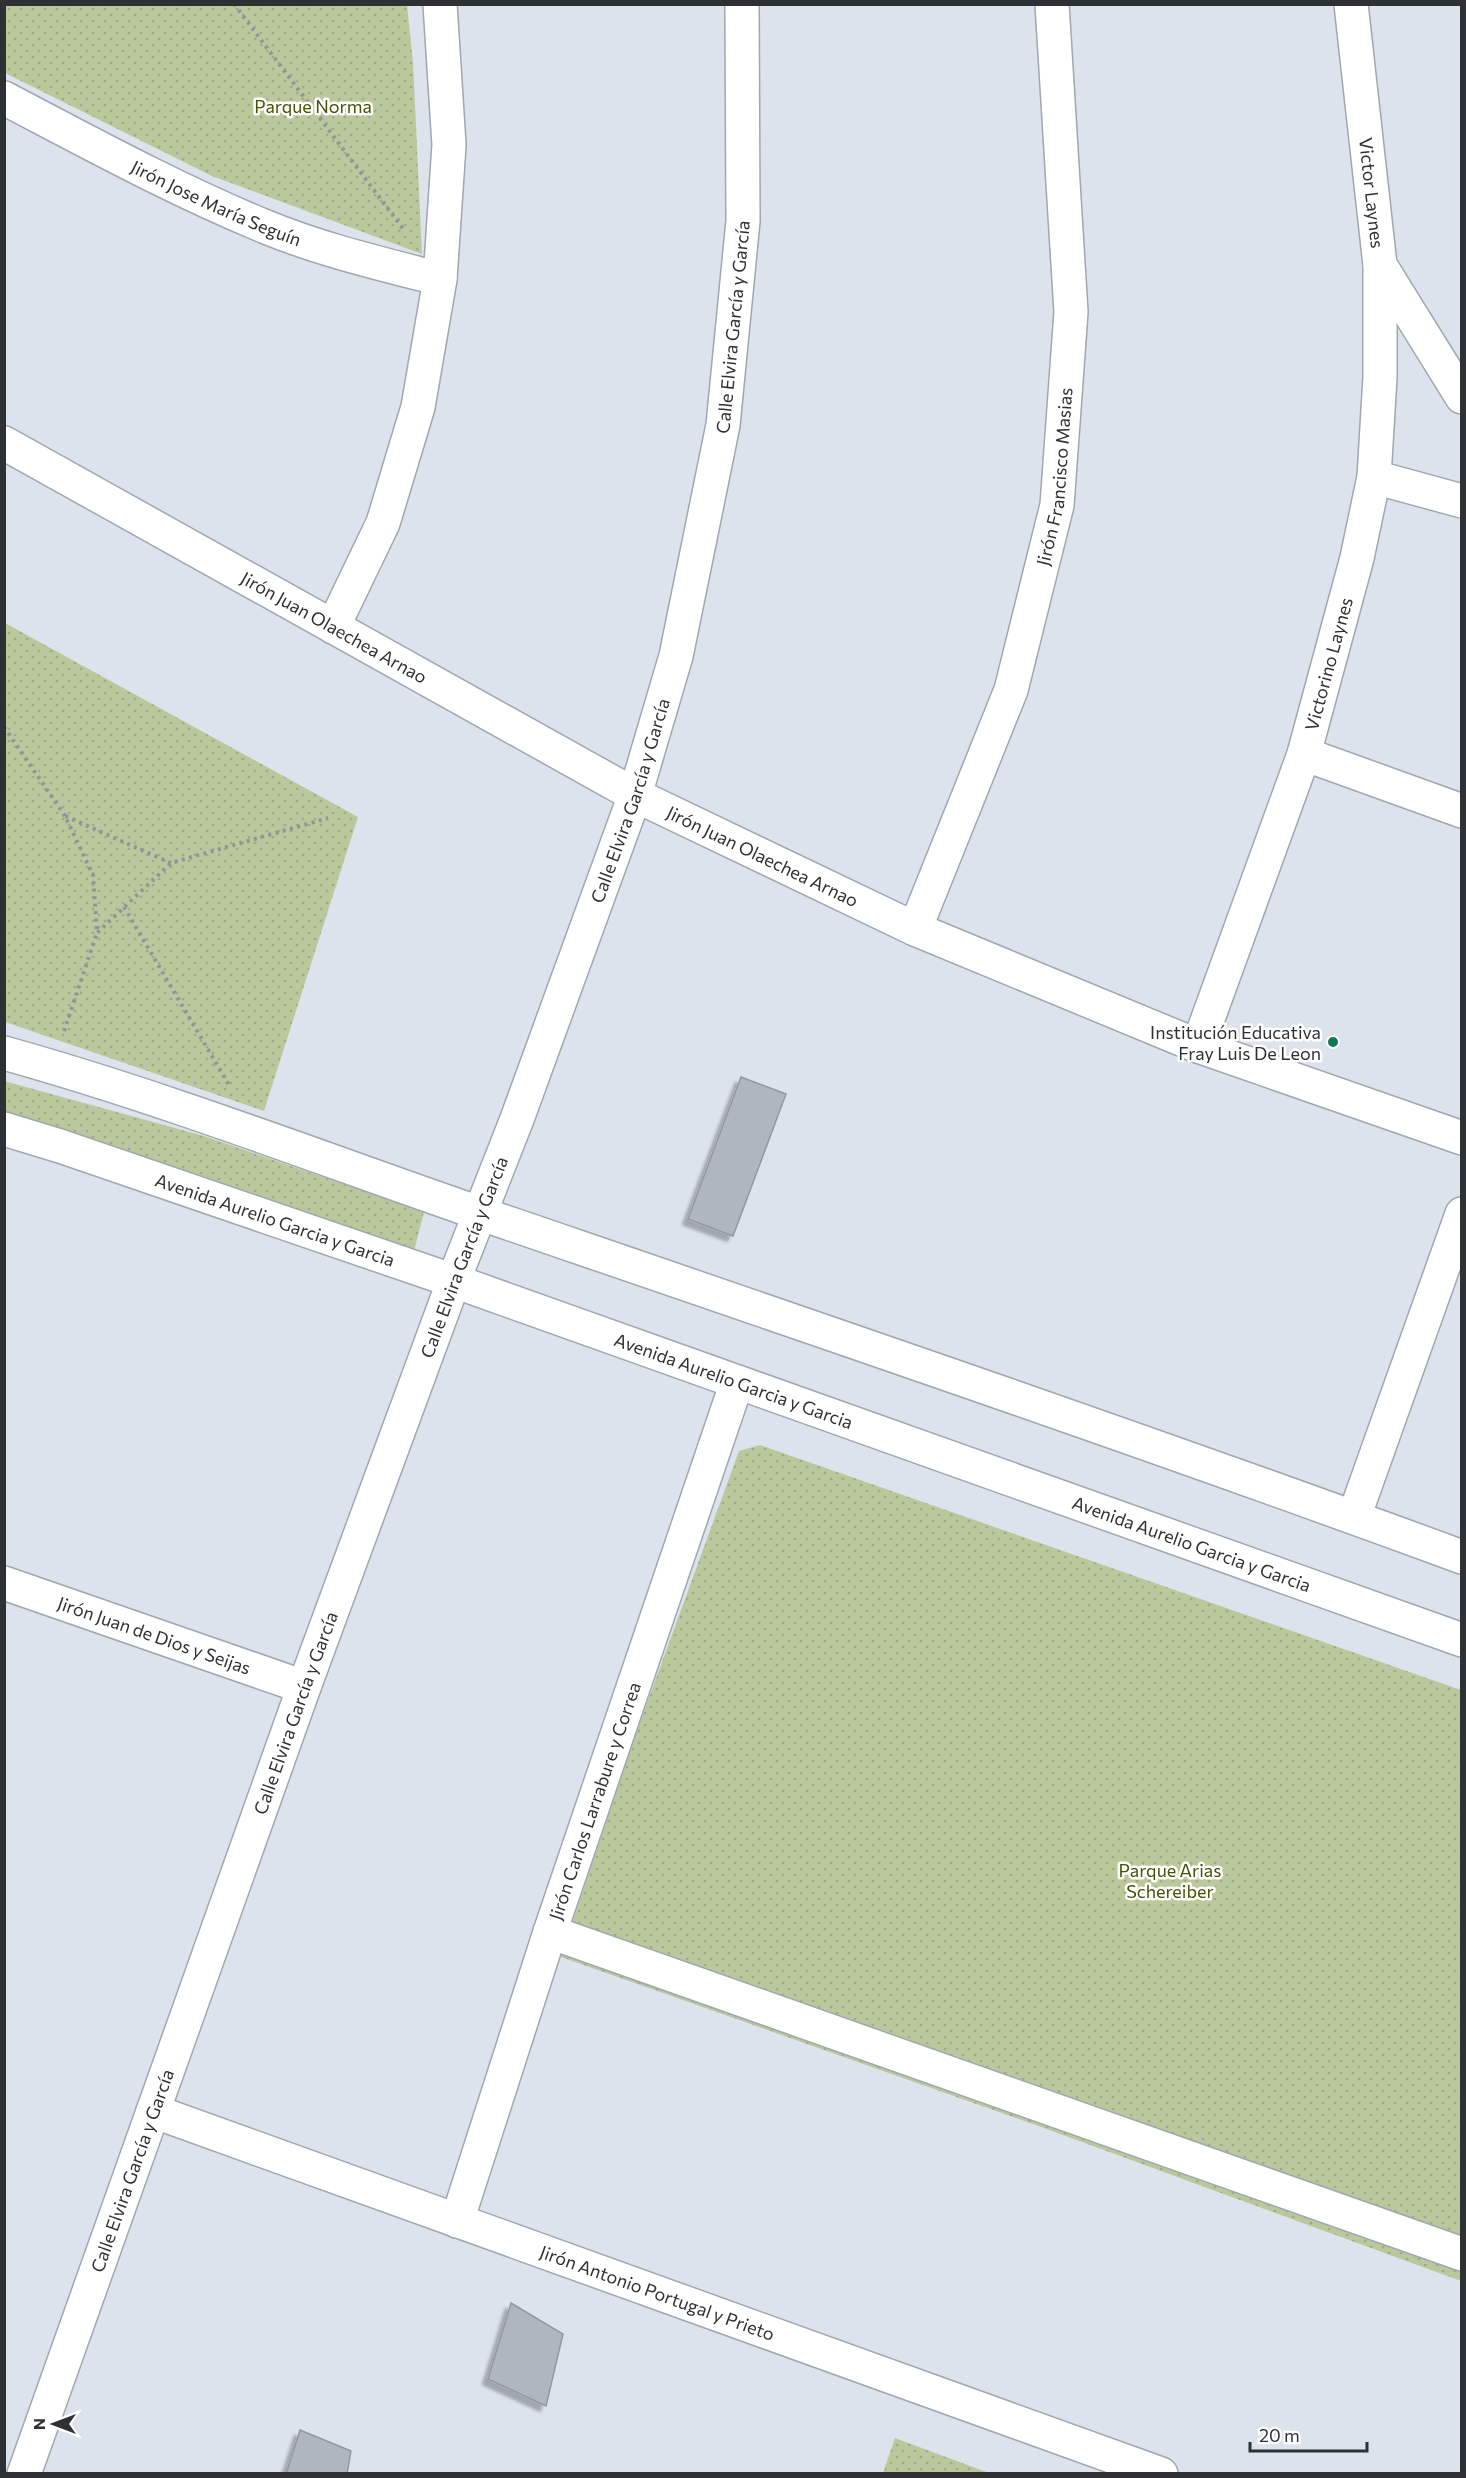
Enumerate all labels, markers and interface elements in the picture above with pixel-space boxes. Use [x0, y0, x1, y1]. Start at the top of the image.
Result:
park label: Parque Norma [254, 95, 372, 117]
street label: Victor Laynes [1355, 136, 1389, 249]
street label: Jirón Jose María Seguín [127, 155, 304, 250]
street label: Calle Elvira García y García [711, 219, 754, 436]
street label: Jirón Francisco Masias [1031, 387, 1076, 568]
street label: Jirón Juan Olaechea Arnao [237, 566, 431, 688]
street label: Victorino Laynes [1300, 595, 1357, 733]
street label: Calle Elvira García y García [586, 696, 674, 906]
street label: Jirón Juan Olaechea Arnao [663, 801, 862, 911]
place label: Institución Educativa Fray Luis De Leon [1150, 1021, 1321, 1064]
marker: Institución Educativa Fray Luis De Leon [1326, 1035, 1340, 1049]
street label: Calle Elvira García y García [415, 1153, 512, 1361]
street label: Avenida Aurelio Garcia y Garcia [153, 1169, 398, 1271]
street label: Avenida Aurelio Garcia y Garcia [612, 1328, 856, 1433]
street label: Avenida Aurelio Garcia y Garcia [1069, 1491, 1314, 1596]
street label: Jirón Juan de Dios y Seijas [55, 1591, 254, 1679]
street label: Calle Elvira García y García [249, 1608, 342, 1817]
street label: Jirón Carlos Larrabure y Correa [544, 1679, 645, 1923]
park label: Parque Arias Schereiber [1119, 1859, 1221, 1902]
street label: Calle Elvira García y García [86, 2066, 178, 2275]
street label: Jirón Antonio Portugal y Prieto [537, 2240, 778, 2345]
north arrow [24, 2394, 84, 2454]
scale bar [1250, 2415, 1367, 2453]
text: N [29, 2418, 48, 2430]
text: 20 m [1259, 2424, 1300, 2446]

